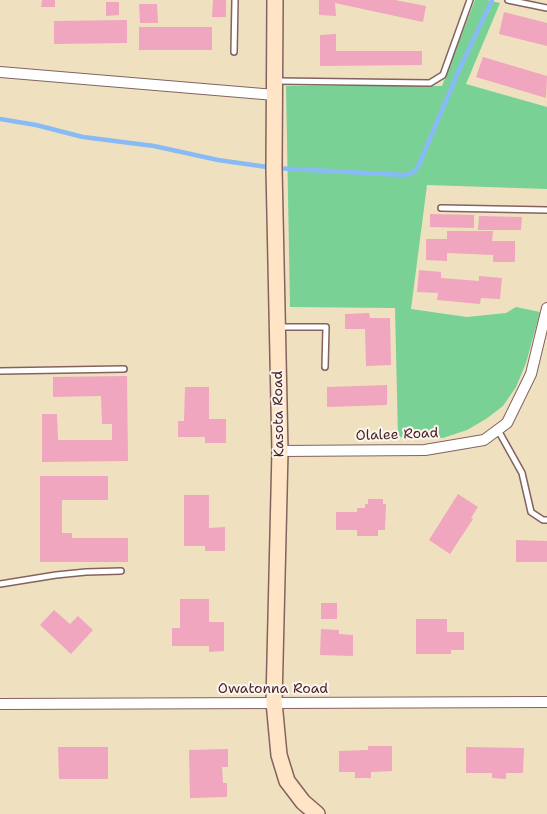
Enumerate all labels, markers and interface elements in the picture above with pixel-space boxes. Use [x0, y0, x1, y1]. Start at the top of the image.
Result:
street label: Kasota Road [270, 370, 288, 458]
street label: Olalee Road [355, 425, 439, 445]
street label: Owatonna Road [218, 681, 328, 697]

